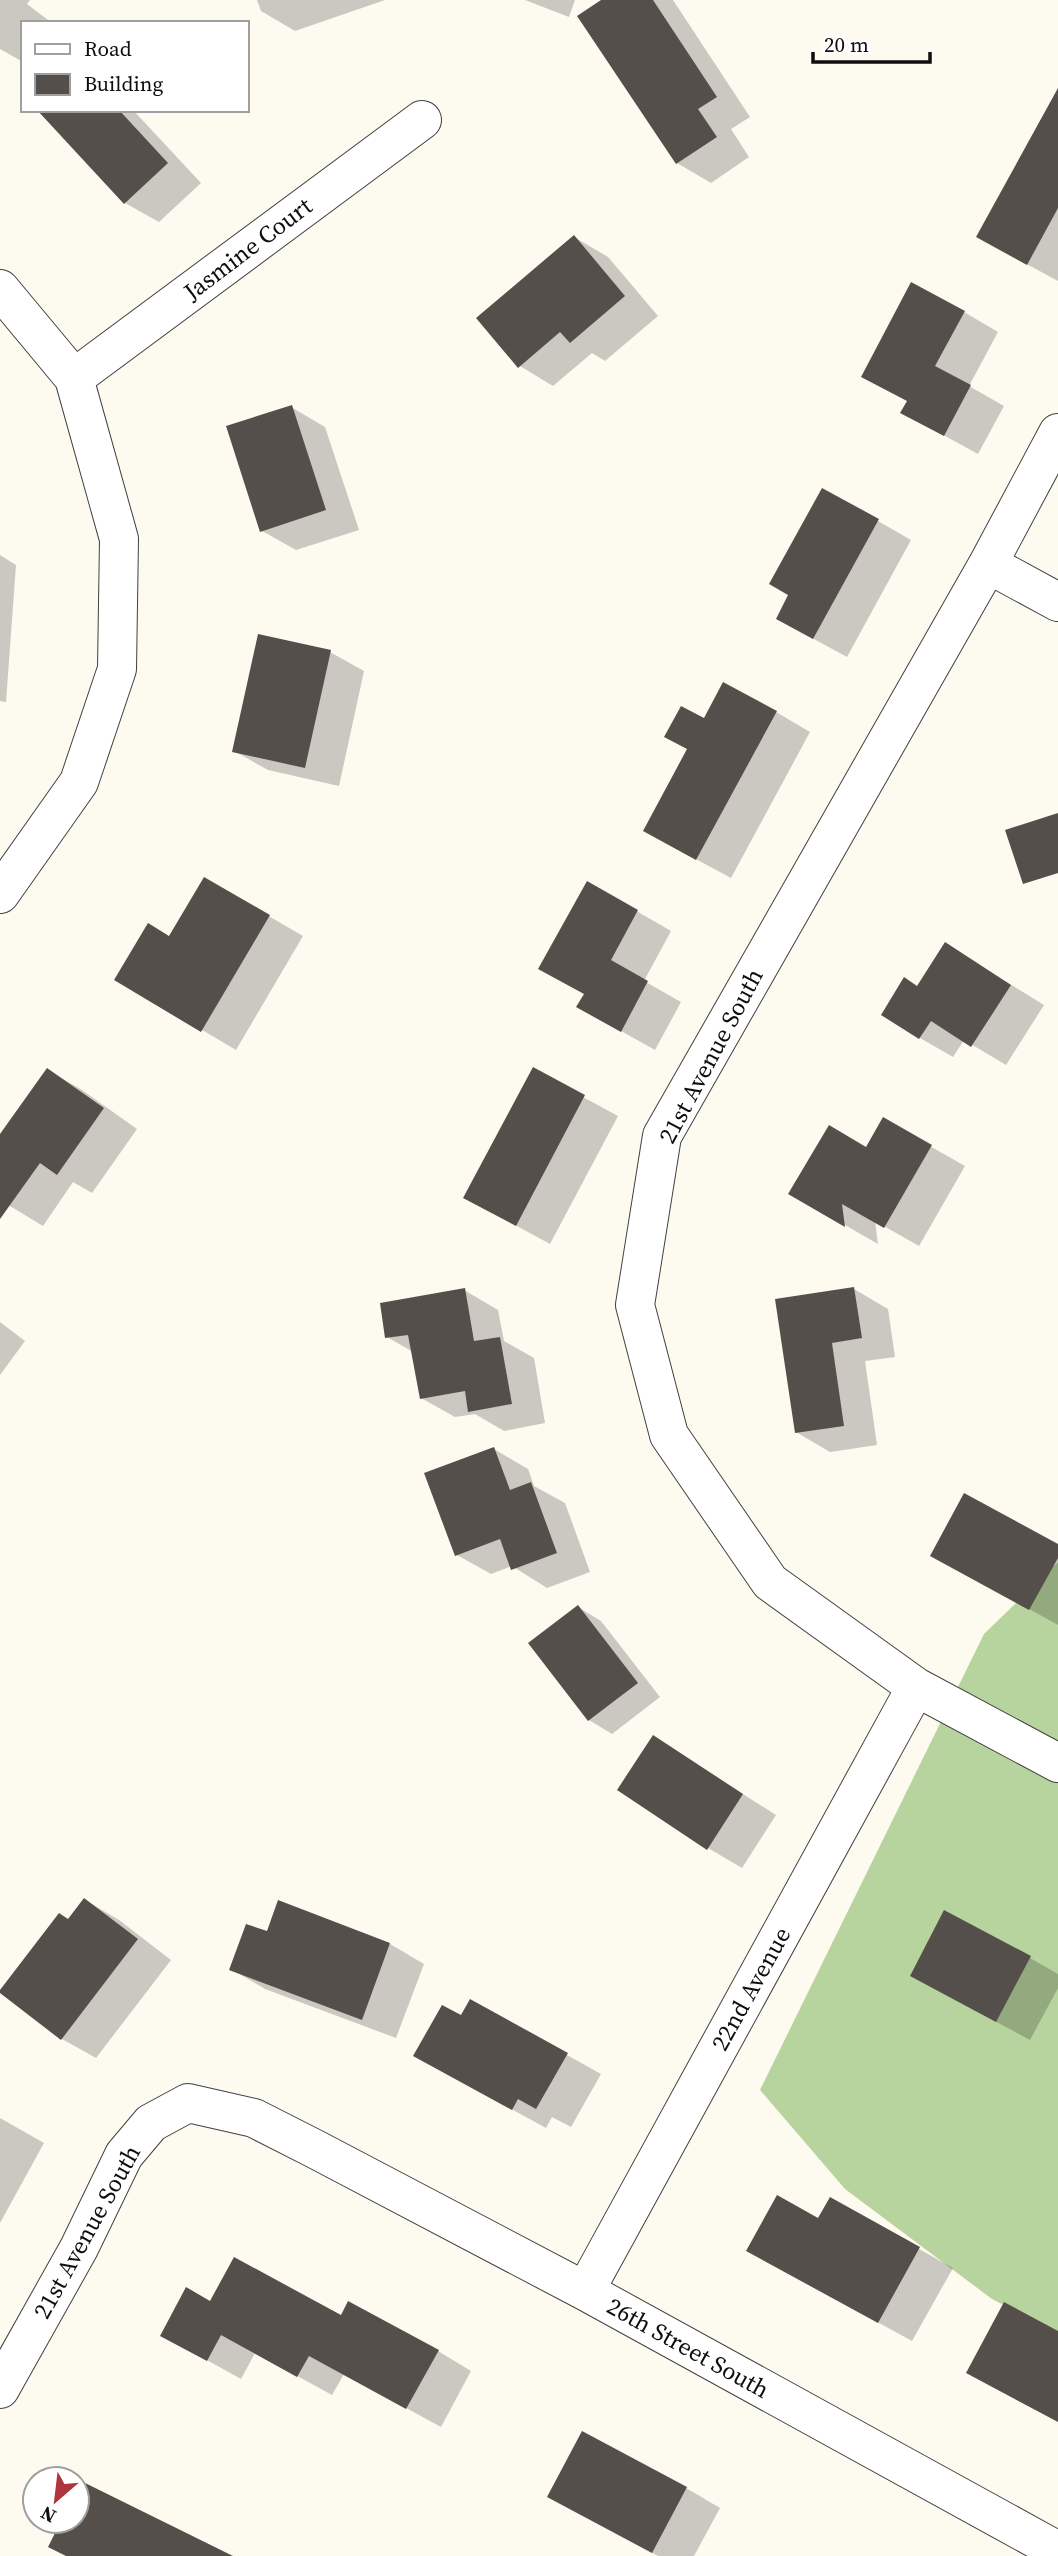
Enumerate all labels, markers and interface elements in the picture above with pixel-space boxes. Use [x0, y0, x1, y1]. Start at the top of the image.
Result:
legend [21, 21, 248, 112]
scale bar [813, 21, 930, 65]
text: 20 m [824, 30, 869, 59]
text: Road [84, 34, 132, 63]
text: Building [84, 69, 163, 98]
street label: Jasmine Court [176, 189, 319, 308]
street label: 21st Avenue South [651, 963, 771, 1149]
street label: 22nd Avenue [703, 1921, 798, 2056]
street label: 21st Avenue South [25, 2139, 148, 2324]
street label: 26th Street South [601, 2289, 775, 2406]
north arrow [21, 2465, 91, 2535]
text: N [36, 2500, 60, 2530]

